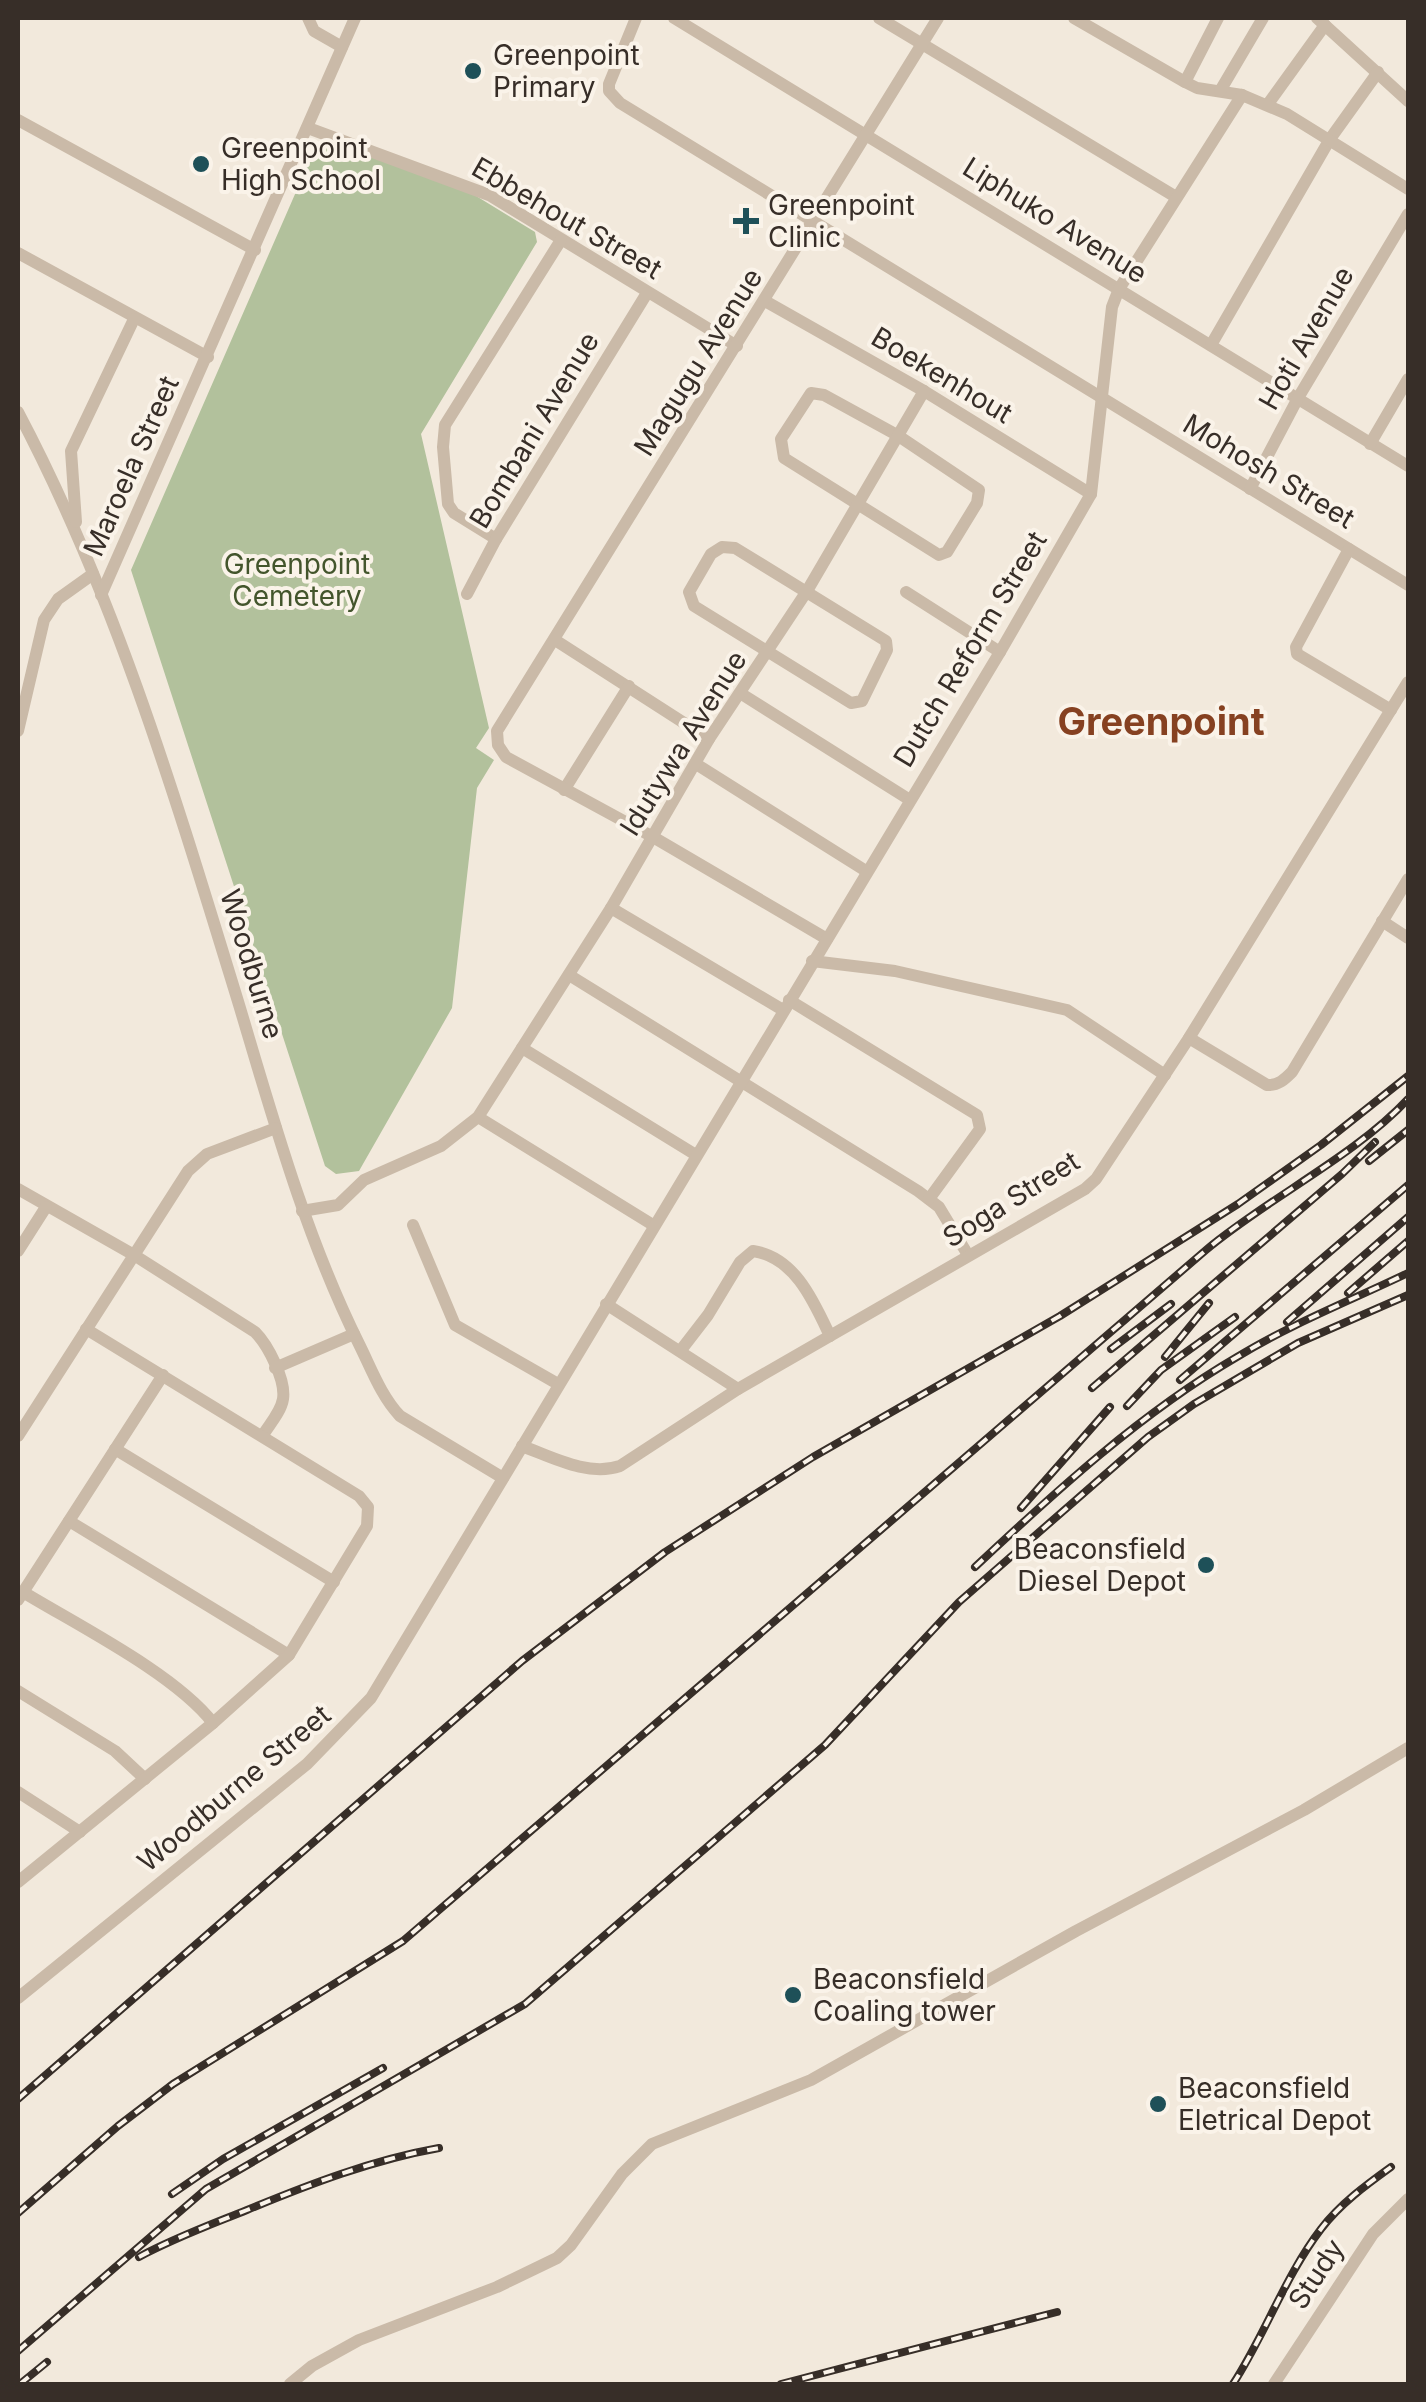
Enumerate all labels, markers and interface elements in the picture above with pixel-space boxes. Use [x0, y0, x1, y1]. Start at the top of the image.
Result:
place label: Greenpoint Primary [493, 38, 640, 104]
marker: Greenpoint Primary [462, 60, 484, 82]
place label: Greenpoint High School [221, 131, 381, 197]
street label: Ebbehout Street [466, 150, 668, 286]
street label: Liphuko Avenue [957, 150, 1153, 290]
marker: Greenpoint High School [190, 153, 212, 175]
place label: Greenpoint Clinic [768, 188, 915, 254]
marker: Greenpoint Clinic [733, 208, 759, 234]
street label: Hoti Avenue [1251, 260, 1361, 416]
street label: Magugu Avenue [627, 262, 769, 462]
street label: Boekenhout [865, 320, 1019, 430]
street label: Bombani Avenue [462, 326, 606, 534]
street label: Maroela Street [76, 371, 186, 561]
street label: Mohosh Street [1177, 407, 1361, 535]
street label: Dutch Reform Street [886, 525, 1054, 773]
park label: Greenpoint Cemetery [224, 547, 370, 613]
street label: Idutywa Avenue [613, 644, 753, 842]
district label: Greenpoint [1057, 698, 1265, 744]
street label: Woodburne [213, 885, 291, 1043]
street label: Soga Street [936, 1144, 1086, 1254]
place label: Beaconsfield Diesel Depot [1014, 1532, 1186, 1598]
marker: Beaconsfield Diesel Depot [1195, 1554, 1217, 1576]
street label: Woodburne Street [131, 1697, 337, 1879]
place label: Beaconsfield Coaling tower [813, 1962, 996, 2028]
marker: Beaconsfield Coaling tower [782, 1984, 804, 2006]
place label: Beaconsfield Eletrical Depot [1178, 2071, 1371, 2137]
marker: Beaconsfield Eletrical Depot [1147, 2093, 1169, 2115]
street label: Study [1281, 2233, 1351, 2315]

